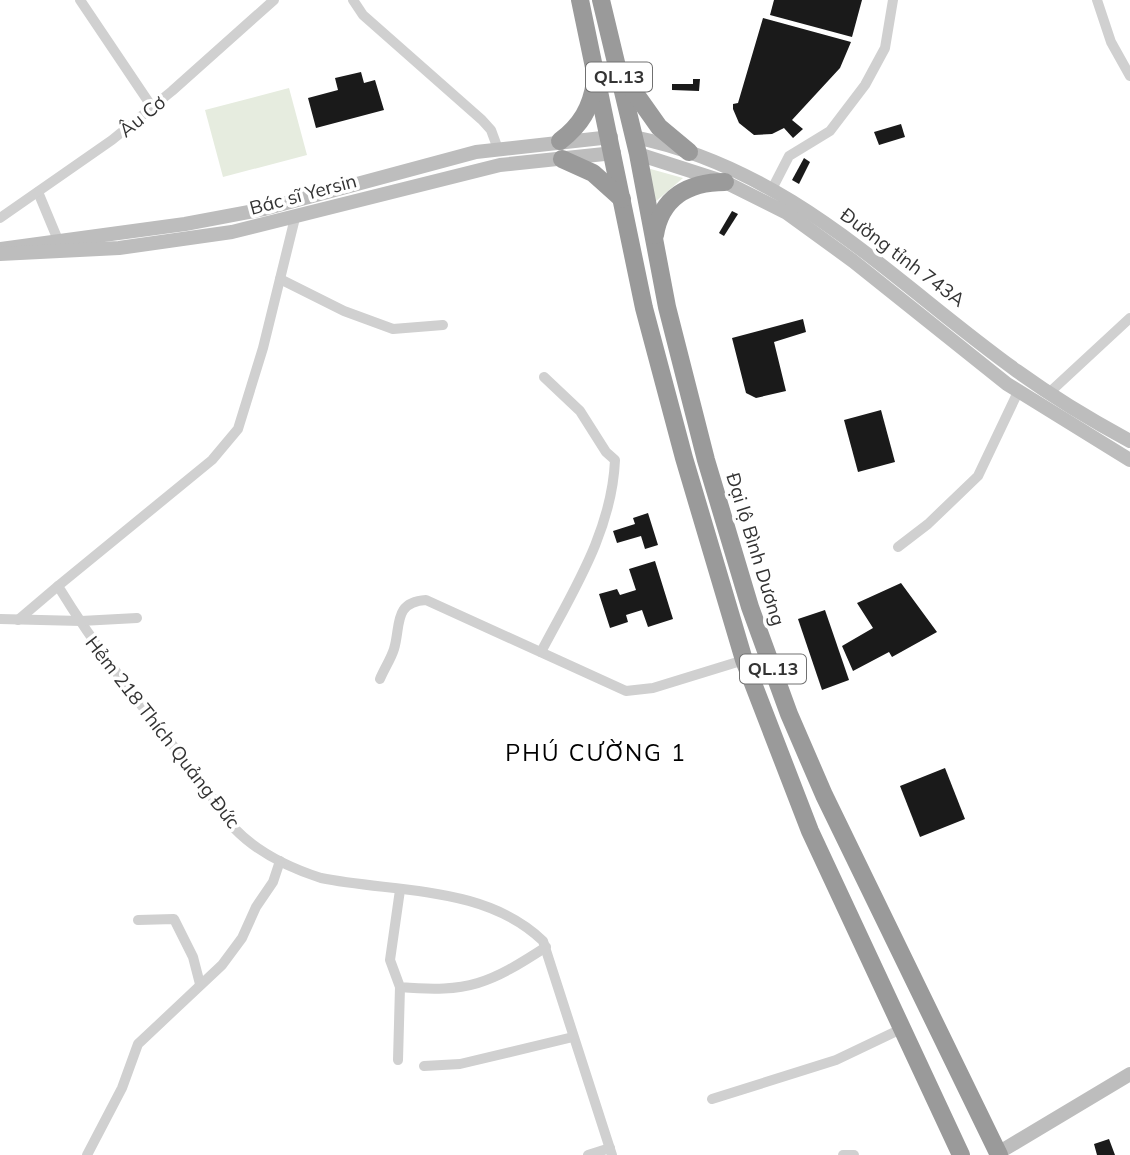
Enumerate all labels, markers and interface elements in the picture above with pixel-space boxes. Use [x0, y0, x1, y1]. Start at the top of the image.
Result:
road number: QL.13 [586, 62, 652, 92]
street label: Âu Cơ [114, 90, 170, 142]
street label: Bác sĩ Yersin [247, 168, 359, 220]
street label: Đường tỉnh 743A [836, 202, 970, 312]
street label: Đại lộ Bình Dương [721, 470, 791, 628]
street label: Hẻm 218 Thích Quảng Đức [80, 631, 246, 833]
road number: QL.13 [740, 654, 806, 684]
district label: PHÚ CƯỜNG 1 [505, 738, 687, 767]

